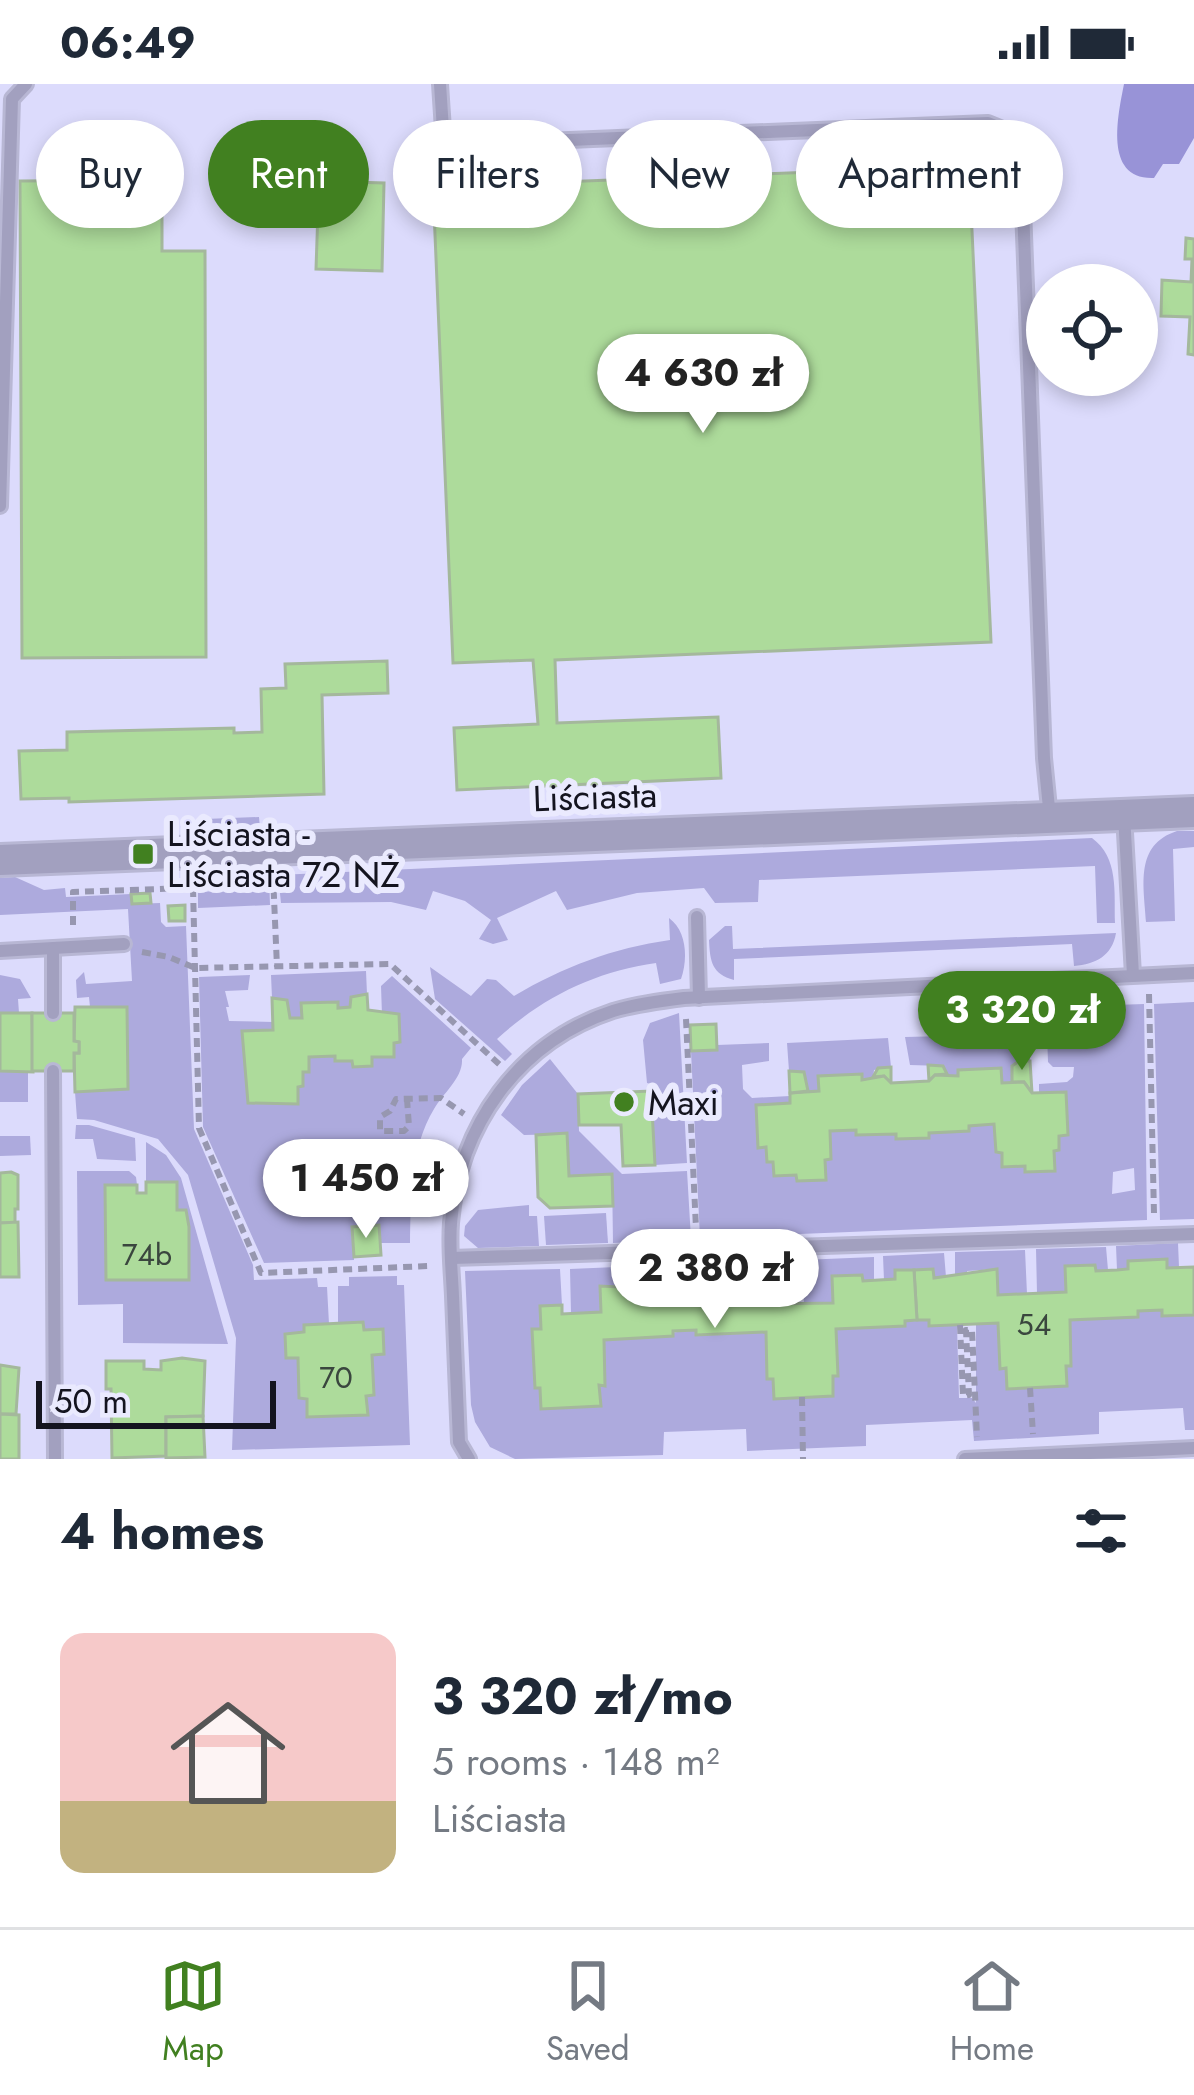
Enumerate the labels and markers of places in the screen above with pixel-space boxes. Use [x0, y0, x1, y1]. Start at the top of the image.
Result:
pin: 4 630 zł [579, 334, 827, 436]
place label: Liściasta - Liściasta 72 NŻ [167, 807, 400, 900]
marker: Liściasta - Liściasta 72 NŻ [130, 841, 156, 867]
pin: 3 320 zł [898, 971, 1146, 1073]
place label: Maxi [648, 1076, 719, 1128]
marker: Maxi [611, 1089, 637, 1115]
pin: 1 450 zł [242, 1139, 490, 1241]
pin: 2 380 zł [591, 1229, 839, 1331]

